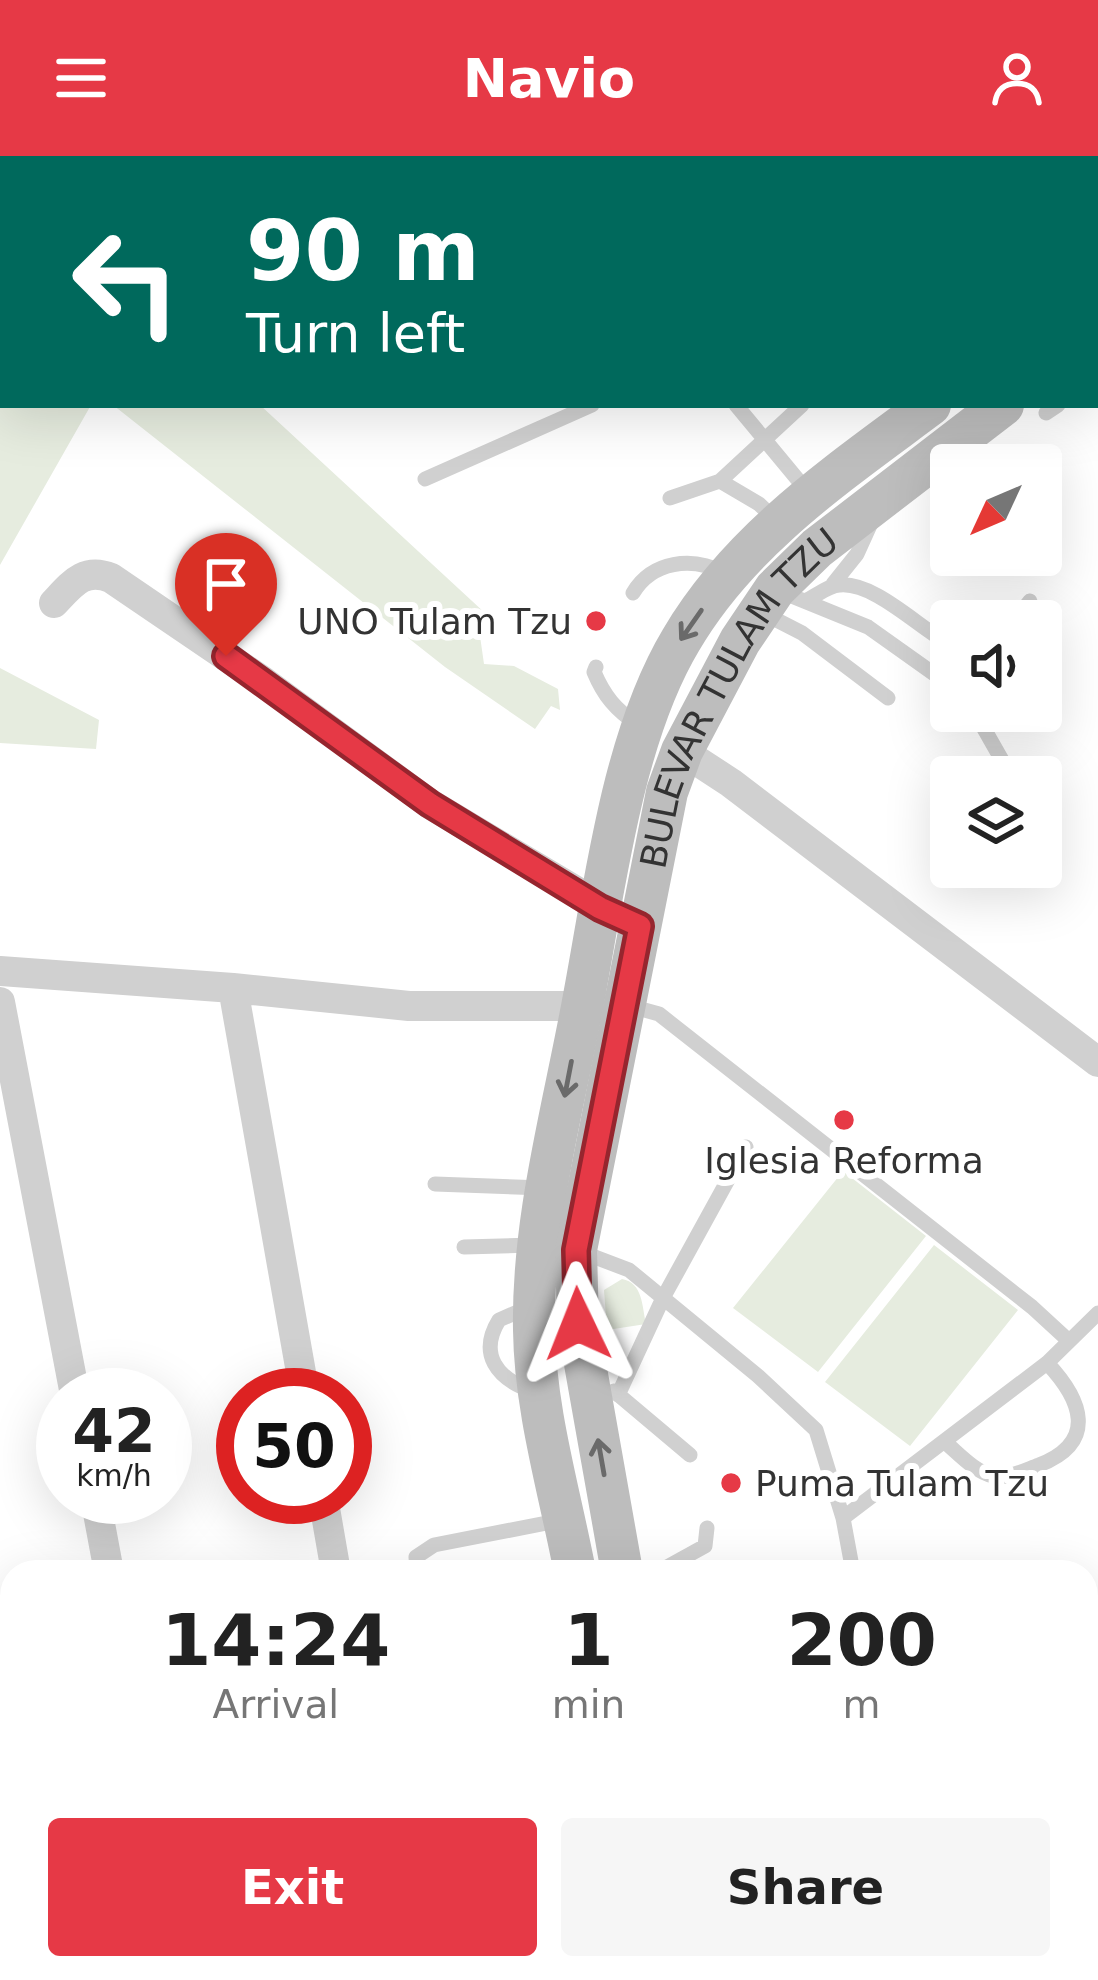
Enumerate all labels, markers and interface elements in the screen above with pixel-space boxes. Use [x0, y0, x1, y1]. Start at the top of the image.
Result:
icon: menu [48, 45, 114, 111]
icon: person [984, 45, 1050, 111]
text: Navio [463, 47, 635, 110]
text: 90 m [246, 202, 480, 300]
icon: left [48, 204, 204, 360]
text: Turn left [246, 302, 465, 365]
north arrow [930, 444, 1062, 576]
map controls [930, 444, 1062, 888]
street label: BULEVAR TULAM TZU [632, 519, 845, 872]
pin [175, 533, 277, 656]
icon: arrive [193, 551, 259, 617]
button: sound [930, 600, 1062, 732]
place label: UNO Tulam Tzu [297, 601, 572, 642]
one-way arrow [679, 607, 704, 641]
marker: UNO Tulam Tzu [583, 608, 609, 634]
button: layers [930, 756, 1062, 888]
one-way arrow [556, 1059, 578, 1098]
marker: Iglesia Reforma [831, 1107, 857, 1133]
place label: Iglesia Reforma [704, 1140, 984, 1181]
position arrow [515, 1261, 641, 1387]
speed limit sign: 50 [216, 1368, 372, 1524]
text: 42 [72, 1396, 156, 1466]
one-way arrow [589, 1438, 612, 1477]
text: km/h [76, 1458, 152, 1493]
place label: Puma Tulam Tzu [755, 1463, 1049, 1504]
marker: Puma Tulam Tzu [718, 1470, 744, 1496]
text: 14:24 [161, 1598, 390, 1682]
text: 1 [563, 1598, 613, 1682]
text: 200 [786, 1598, 937, 1682]
text: Arrival [212, 1682, 339, 1727]
text: min [552, 1682, 625, 1727]
text: m [843, 1682, 881, 1727]
button: Exit [48, 1818, 537, 1956]
button: Share [561, 1818, 1050, 1956]

